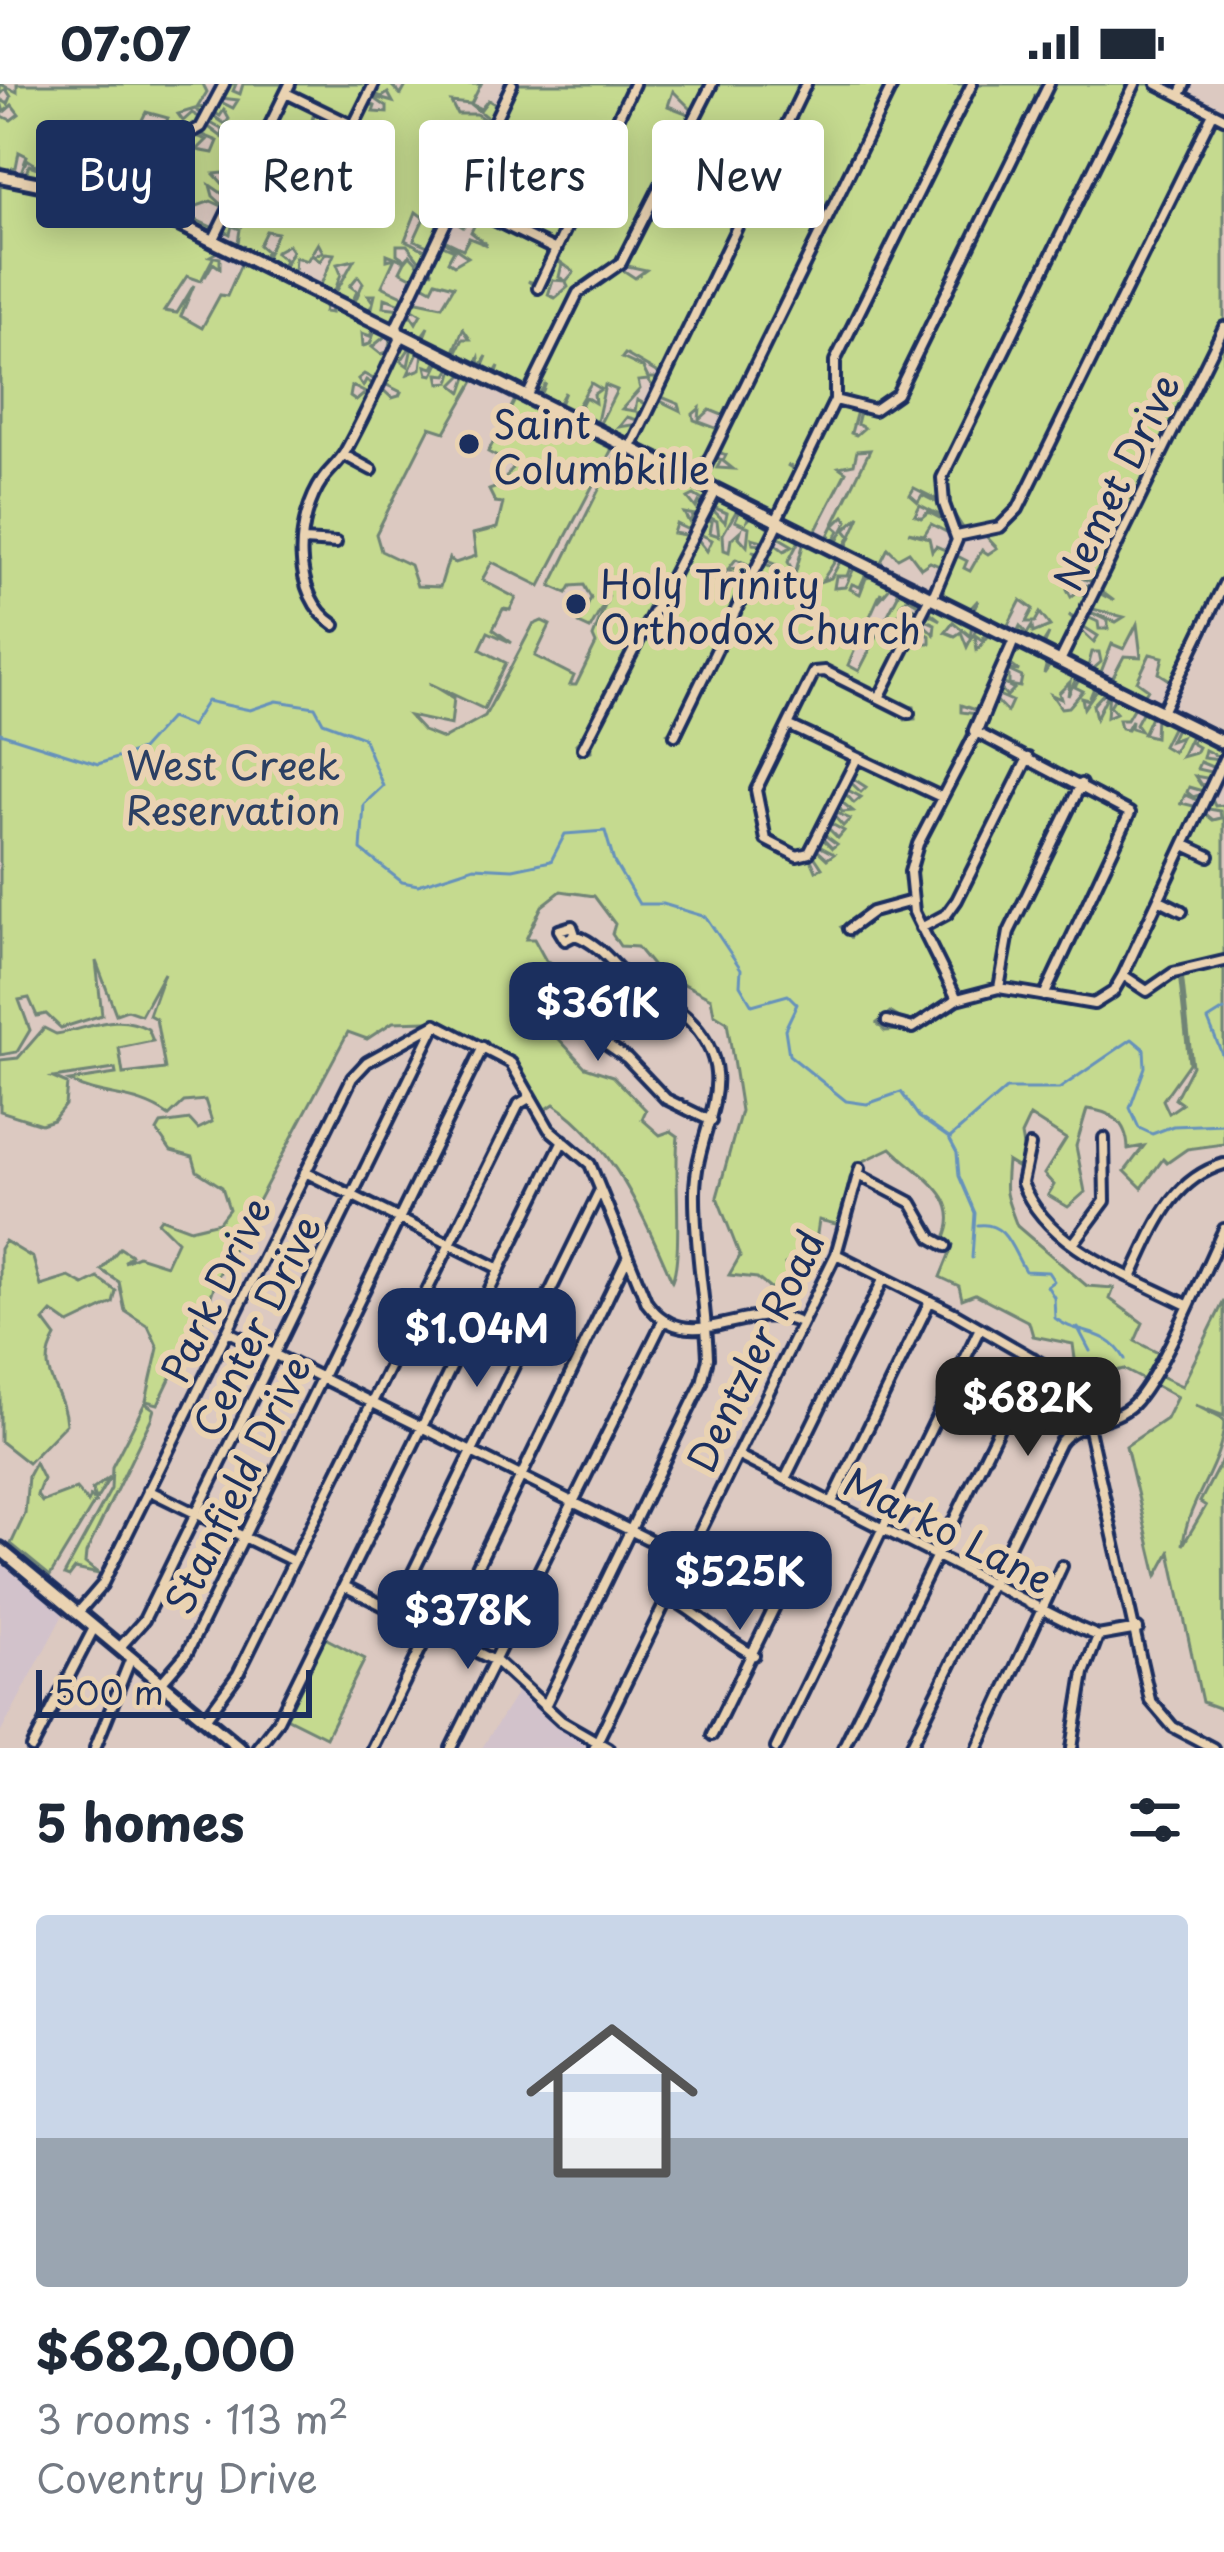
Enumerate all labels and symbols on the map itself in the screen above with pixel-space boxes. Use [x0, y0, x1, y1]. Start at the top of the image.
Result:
street label: Nemet Drive [1037, 362, 1193, 600]
place label: Saint Columbkille [493, 393, 710, 497]
marker: Saint Columbkille [456, 431, 482, 457]
place label: Holy Trinity Orthodox Church [600, 553, 921, 657]
marker: Holy Trinity Orthodox Church [563, 591, 589, 617]
park label: West Creek Reservation [125, 734, 341, 838]
pin: $361K [514, 962, 682, 1064]
street label: Park Drive [144, 1187, 284, 1391]
street label: Center Drive [176, 1204, 334, 1446]
street label: Dentzler Road [670, 1219, 838, 1481]
pin: $1.04M [379, 1288, 575, 1390]
street label: Stanfield Drive [148, 1345, 324, 1623]
pin: $682K [944, 1357, 1112, 1459]
street label: Marko Lane [834, 1451, 1064, 1607]
pin: $525K [656, 1531, 824, 1633]
pin: $378K [384, 1570, 552, 1672]
scale bar [36, 1664, 312, 1717]

